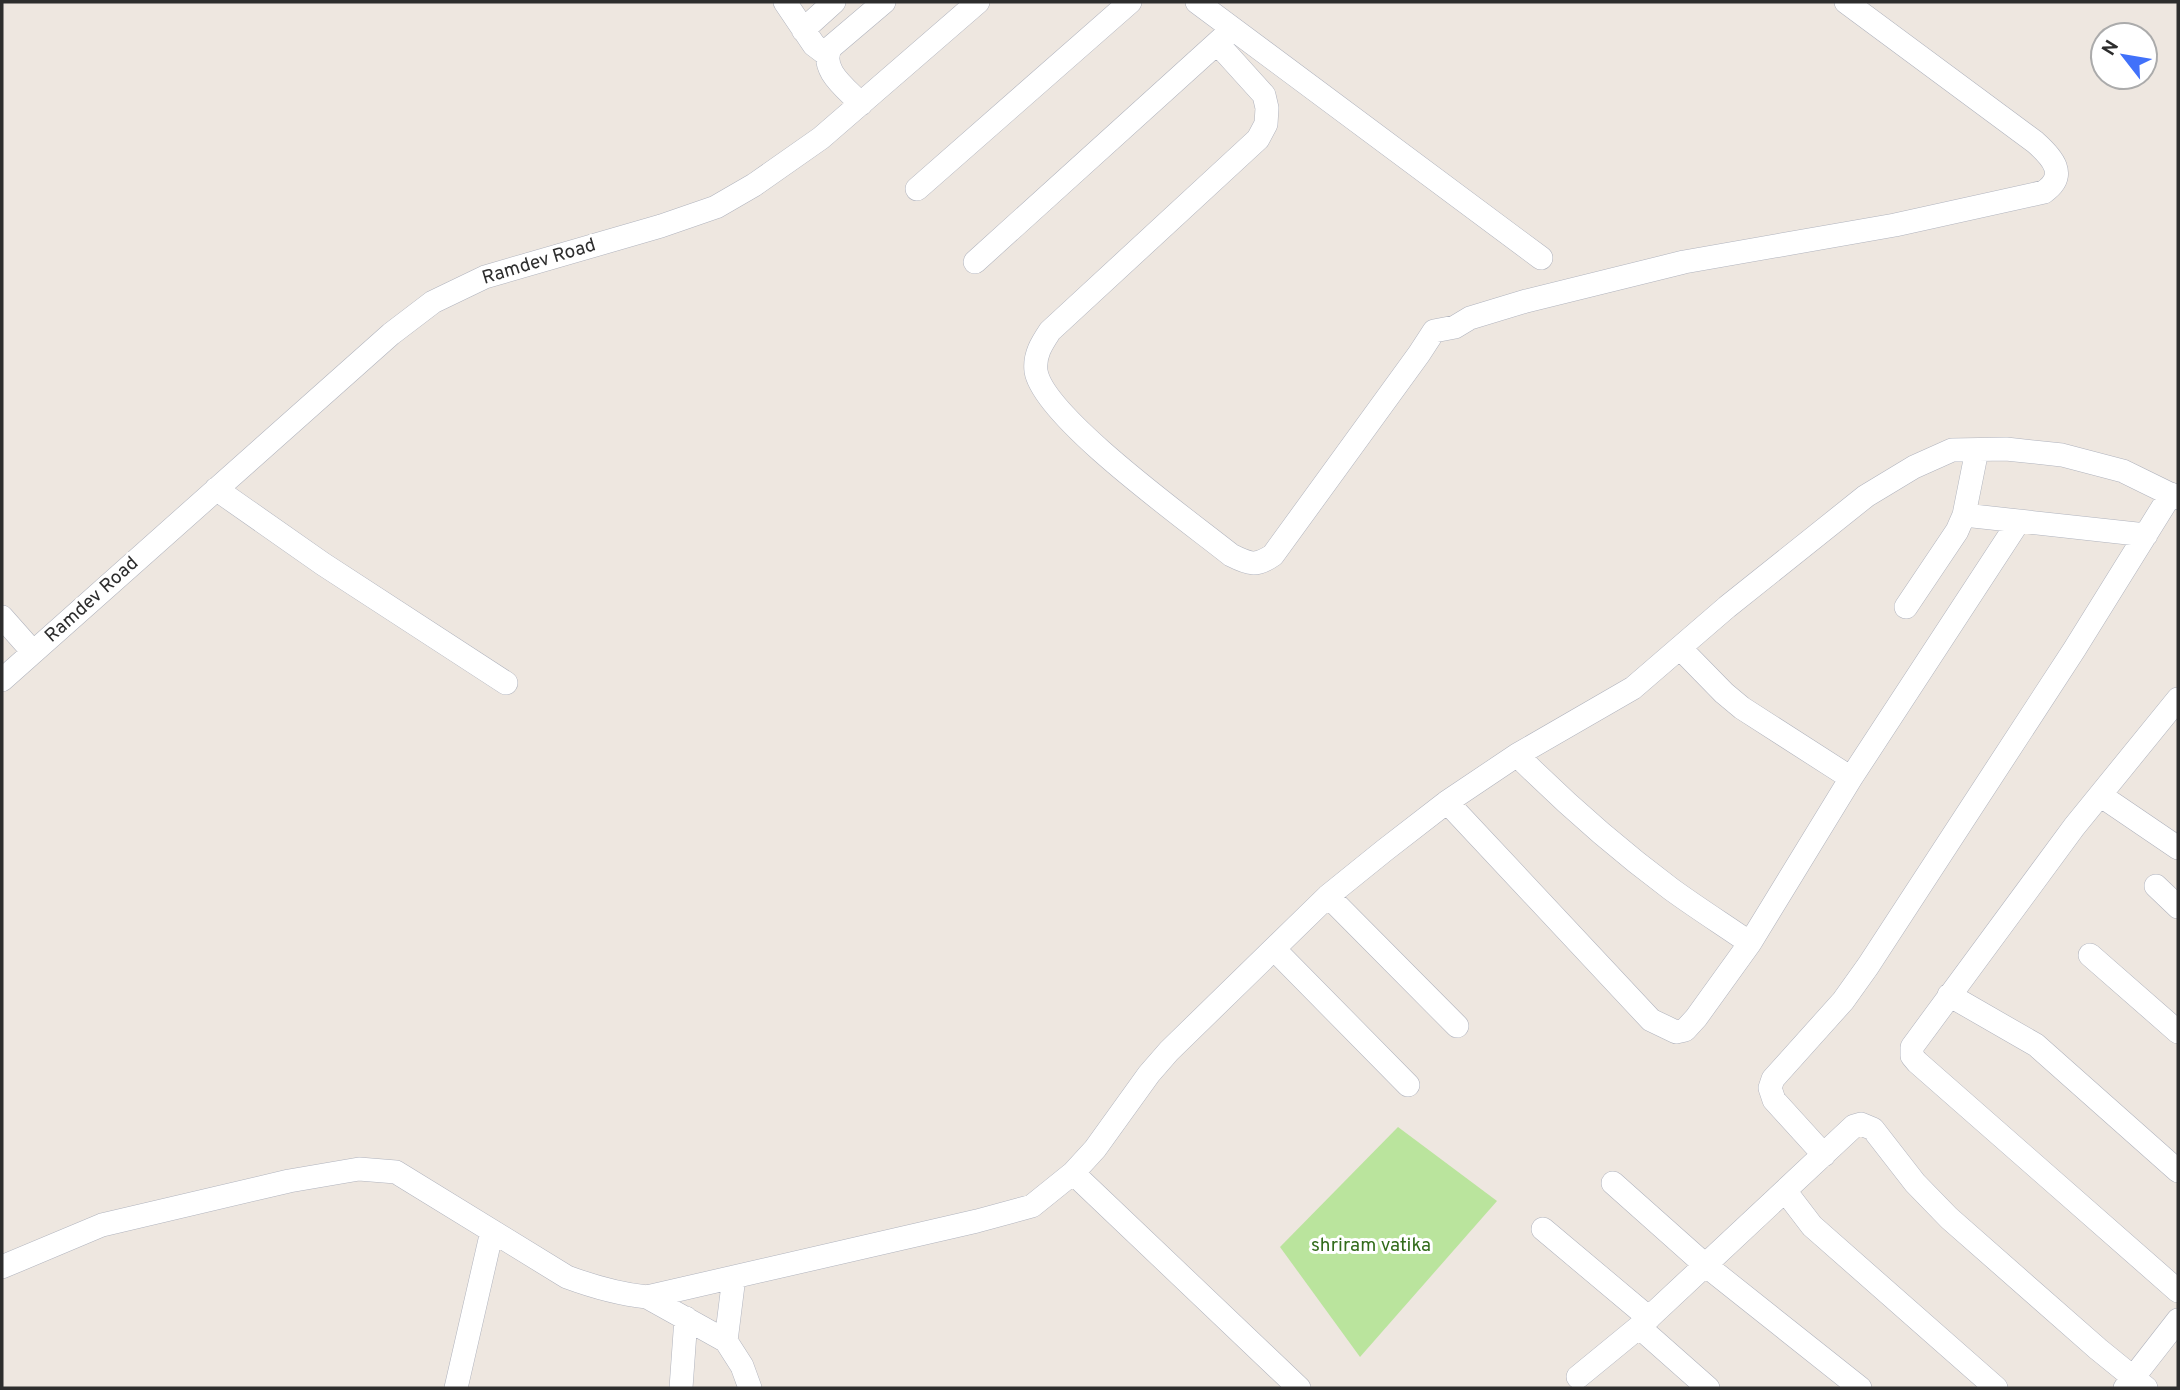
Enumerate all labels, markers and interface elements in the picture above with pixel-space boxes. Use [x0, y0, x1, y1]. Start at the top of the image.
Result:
north arrow [2089, 21, 2159, 91]
text: N [2097, 36, 2125, 60]
street label: Ramdev Road [479, 233, 599, 291]
street label: Ramdev Road [40, 552, 144, 648]
park label: shriram vatika [1311, 1234, 1431, 1258]

